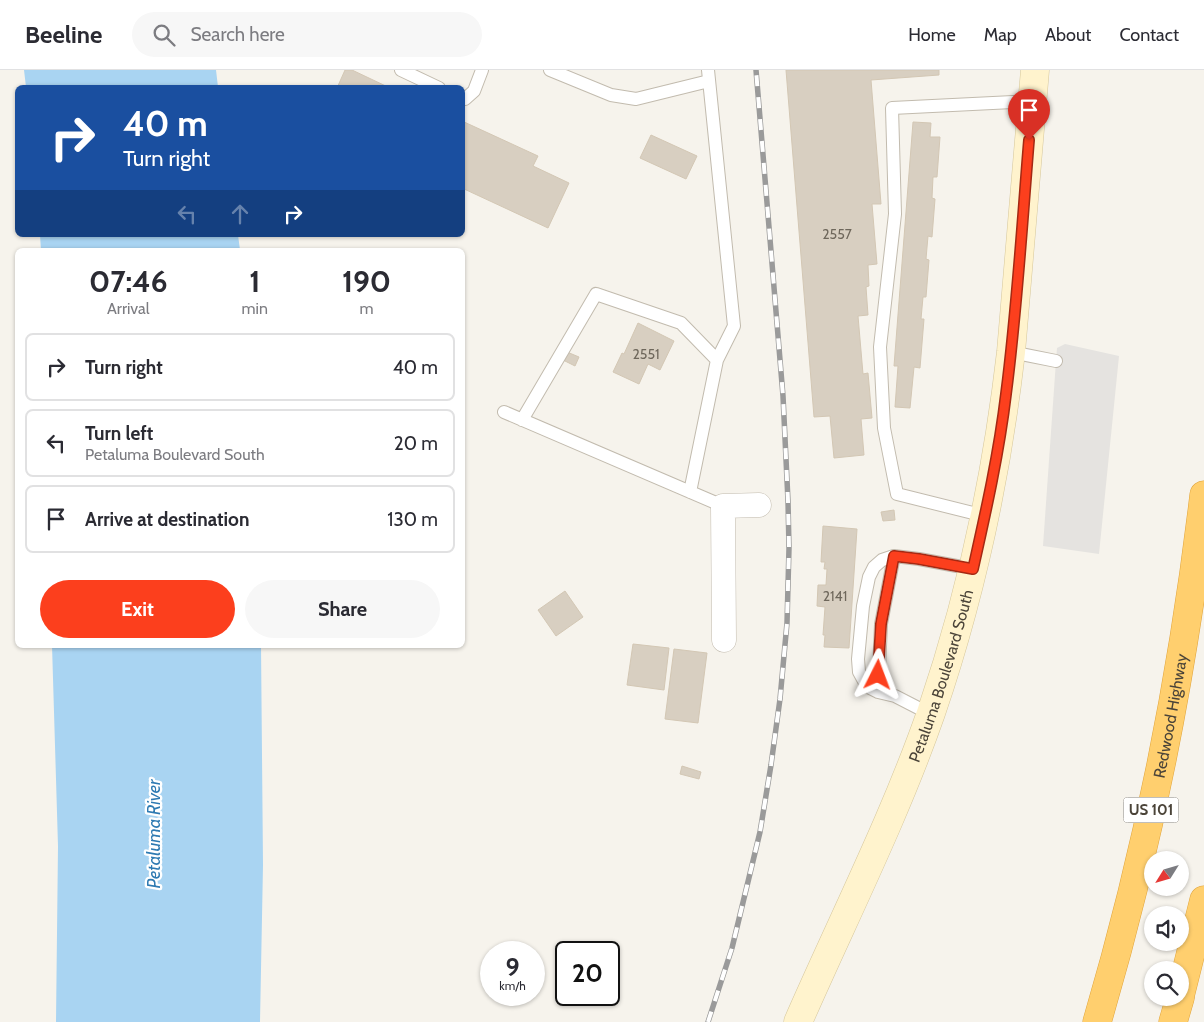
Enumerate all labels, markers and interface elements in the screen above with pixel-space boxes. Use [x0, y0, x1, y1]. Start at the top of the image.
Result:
search box [132, 12, 482, 57]
text: Beeline [25, 20, 102, 49]
icon: search [150, 21, 178, 49]
text: Search here [190, 23, 285, 46]
text: Home [908, 24, 956, 46]
text: Map [984, 24, 1017, 46]
text: About [1045, 24, 1091, 46]
text: Contact [1119, 24, 1179, 46]
pin [1008, 89, 1050, 140]
icon: arrive [1015, 96, 1043, 124]
text: 40 m [123, 102, 208, 145]
icon: right [40, 105, 105, 170]
text: Turn right [123, 145, 210, 172]
icon: left [173, 200, 201, 228]
icon: ahead [226, 200, 254, 228]
icon: right [279, 200, 307, 228]
house number: 2557 [822, 225, 852, 243]
text: 07:46 [89, 263, 168, 300]
text: 1 [249, 263, 260, 300]
text: 190 [342, 263, 391, 300]
text: Arrival [107, 299, 150, 318]
text: min [242, 299, 268, 318]
text: m [359, 299, 373, 318]
house number: 2551 [632, 345, 660, 363]
icon: right [42, 353, 70, 381]
text: Turn right [85, 356, 163, 379]
text: 40 m [393, 356, 438, 379]
text: Turn left [85, 422, 153, 445]
icon: left [42, 429, 70, 457]
text: 20 m [394, 432, 438, 455]
text: Petaluma Boulevard South [85, 445, 265, 464]
icon: arrive [42, 505, 70, 533]
text: Arrive at destination [85, 508, 249, 531]
text: 130 m [387, 508, 438, 531]
button: Exit [40, 580, 235, 638]
button: Share [245, 580, 440, 638]
house number: 2141 [823, 587, 847, 605]
street label: Petaluma Boulevard South [904, 588, 977, 765]
position arrow [851, 648, 903, 700]
street label: Redwood Highway [1149, 652, 1191, 780]
water label: Petaluma River [143, 778, 165, 889]
road number: US 101 [1124, 798, 1178, 822]
north arrow [1144, 851, 1189, 896]
map controls [1144, 851, 1189, 1006]
button: sound [1144, 906, 1189, 951]
speed limit sign: 20 [555, 941, 620, 1006]
text: 9 [505, 952, 520, 982]
button: search [1144, 961, 1189, 1006]
text: km/h [499, 978, 526, 993]

